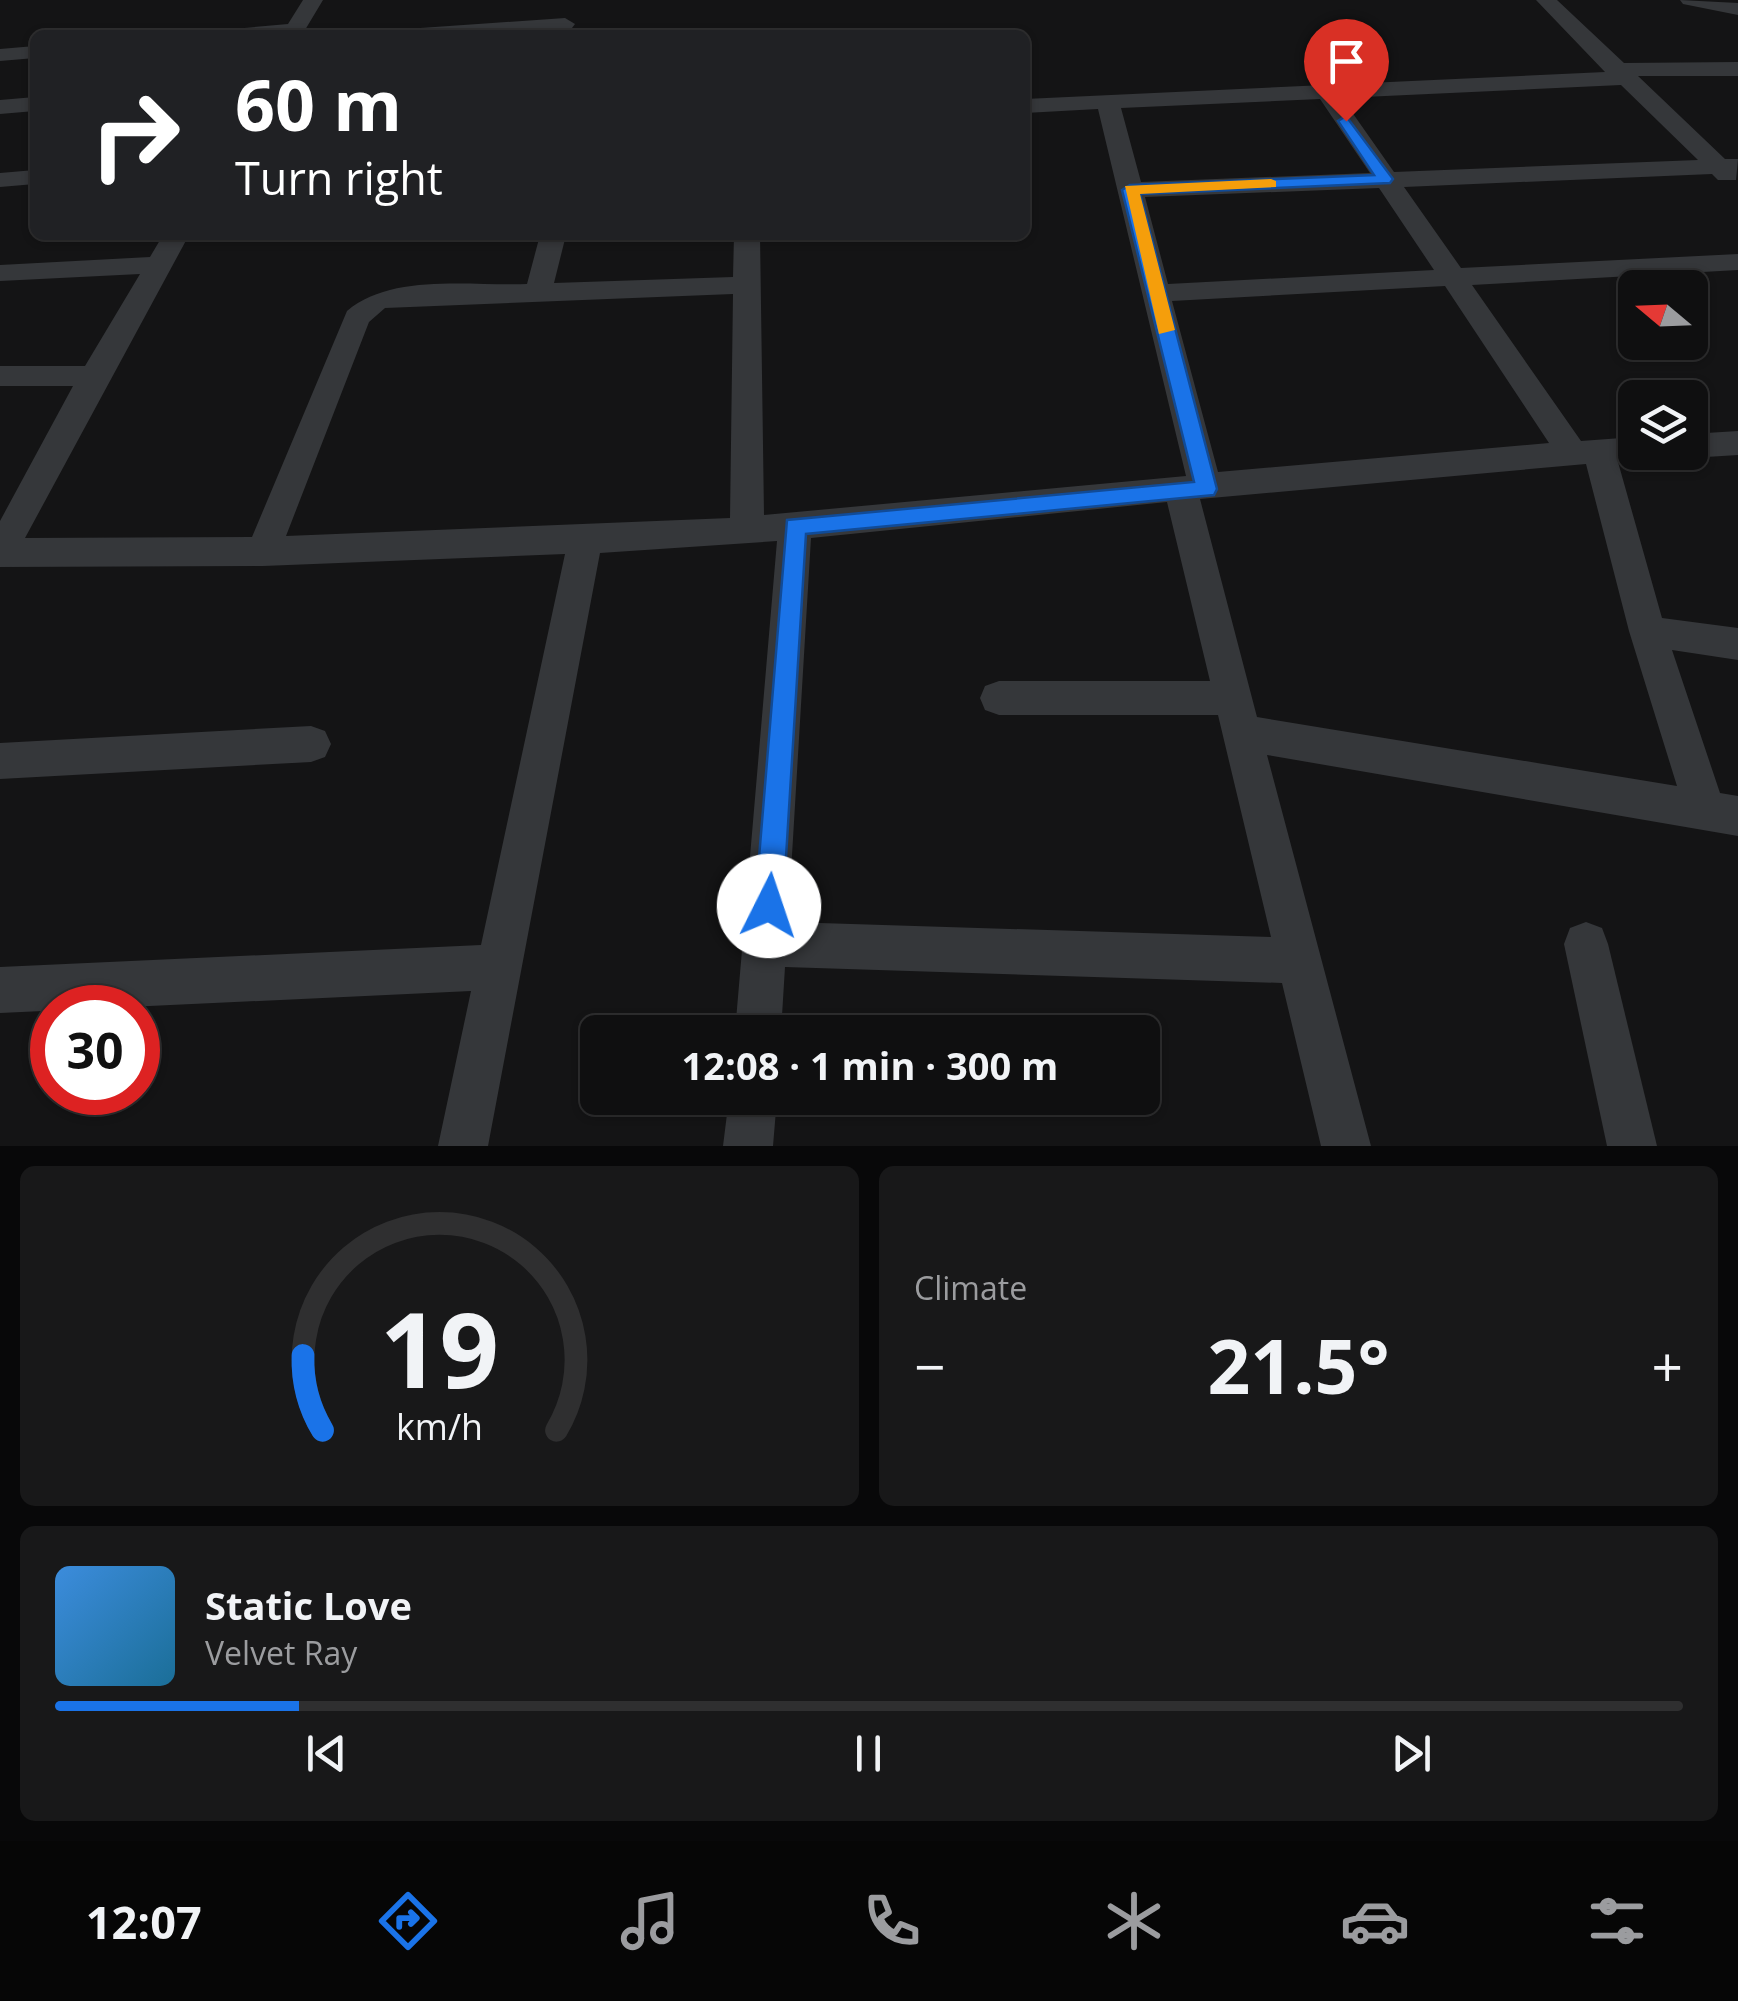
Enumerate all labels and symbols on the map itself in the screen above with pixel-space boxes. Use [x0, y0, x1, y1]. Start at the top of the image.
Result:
pin [1304, 19, 1389, 122]
north arrow [1618, 270, 1708, 360]
position arrow [717, 854, 821, 958]
speed limit sign: 30 [30, 985, 160, 1115]

